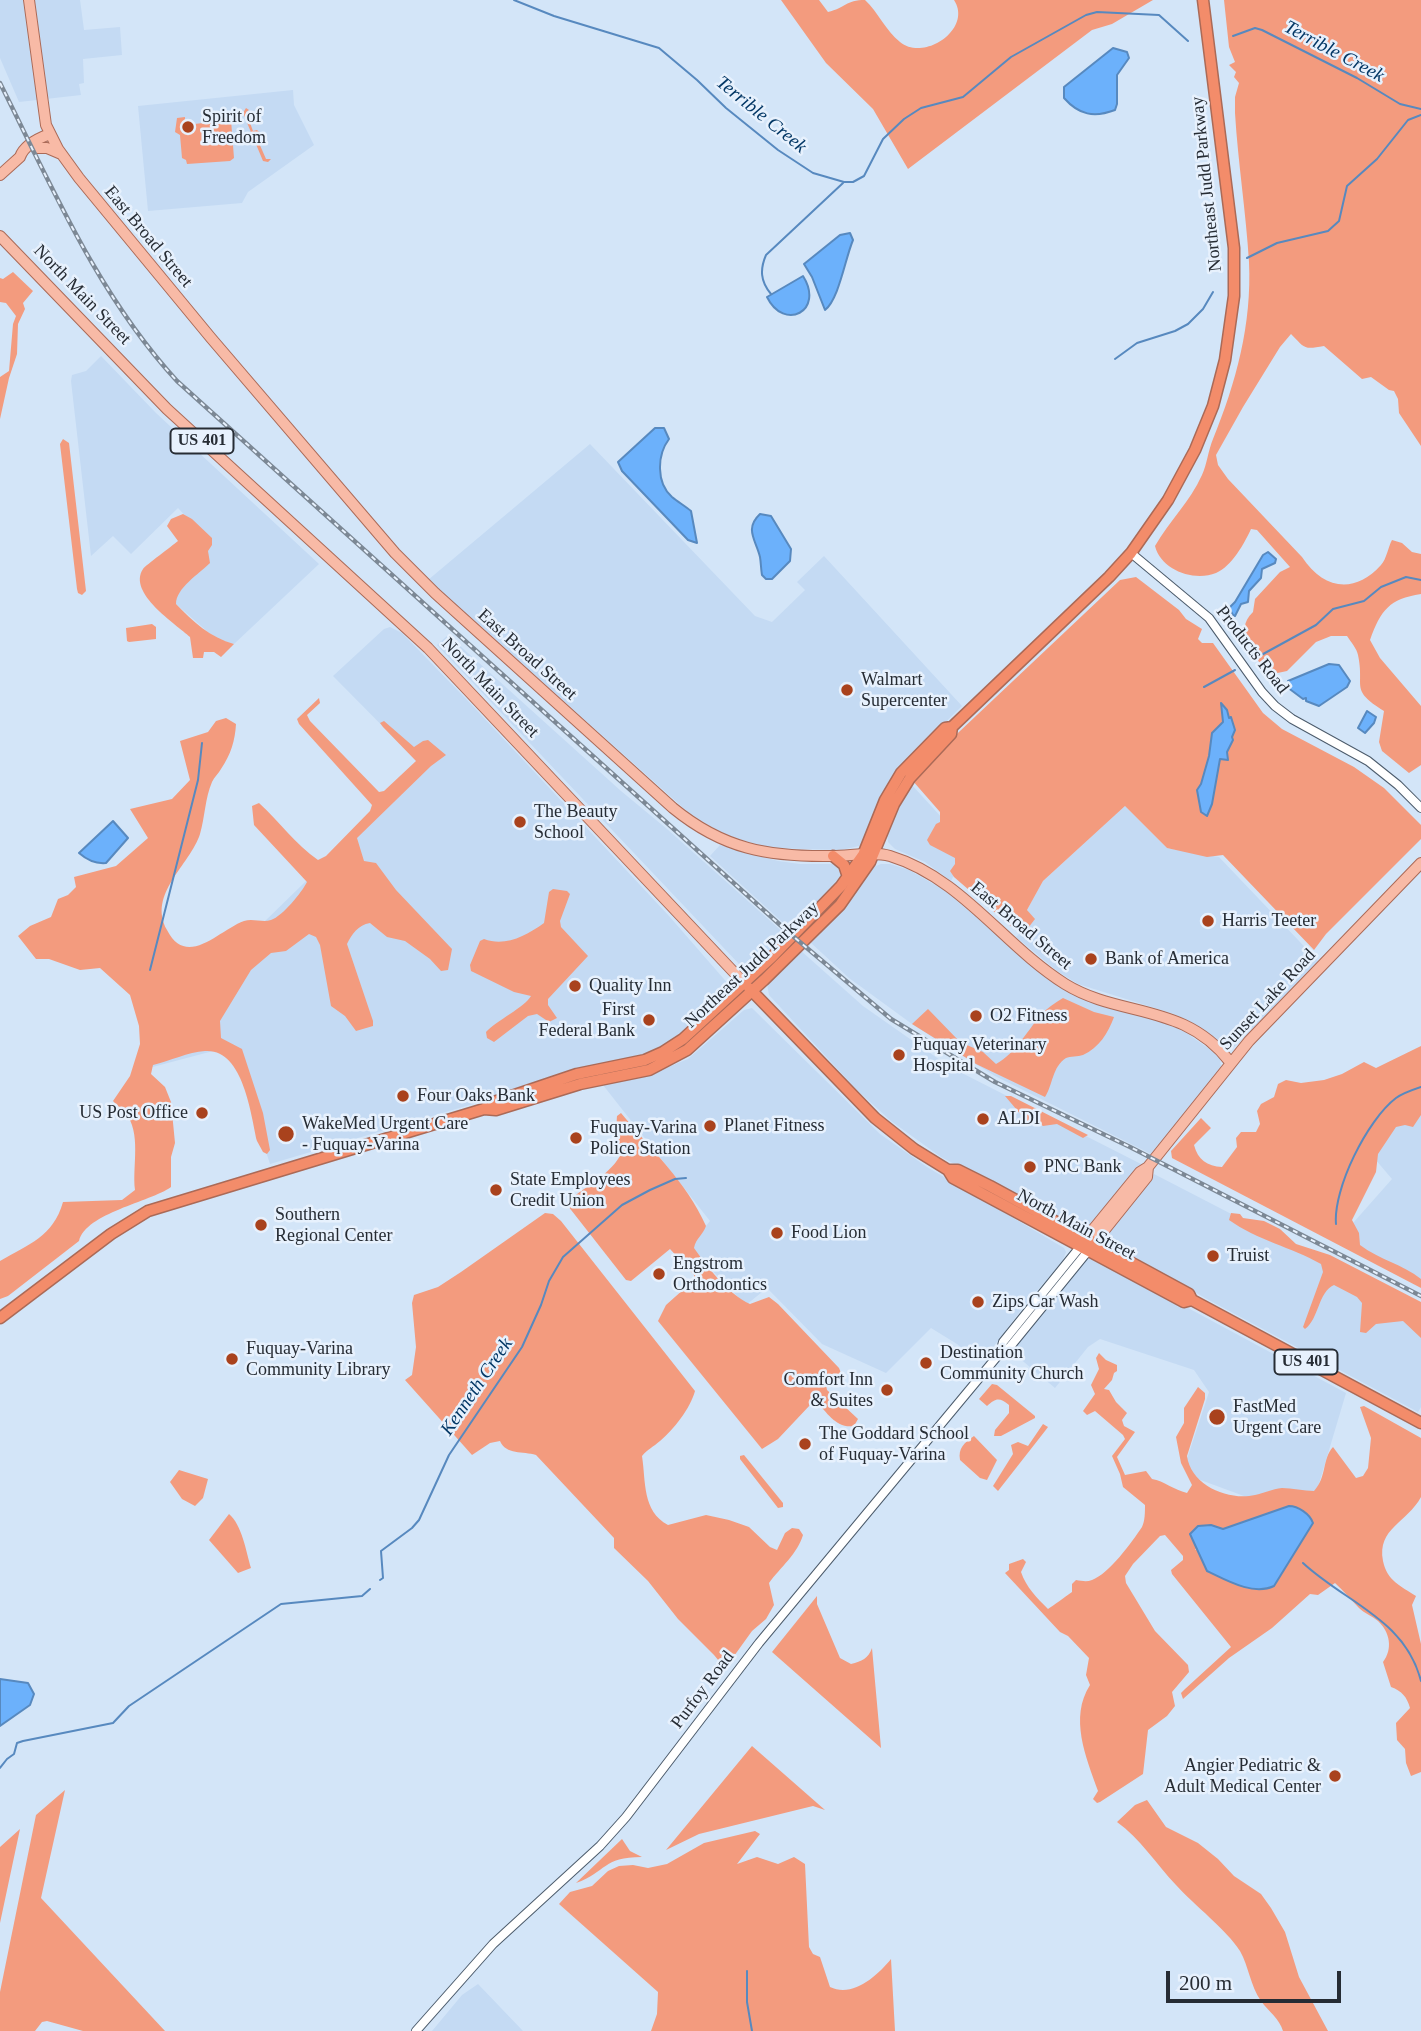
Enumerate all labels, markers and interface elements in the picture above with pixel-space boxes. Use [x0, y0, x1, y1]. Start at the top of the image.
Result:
water label: Terrible Creek [1280, 16, 1388, 88]
water label: Terrible Creek [711, 72, 811, 158]
street label: Northeast Judd Parkway [1187, 95, 1227, 273]
place label: Spirit of Freedom [202, 106, 266, 148]
marker: Spirit of Freedom [180, 119, 196, 135]
street label: East Broad Street [99, 182, 197, 292]
street label: North Main Street [29, 240, 135, 350]
road number: US 401 [170, 428, 234, 454]
street label: Products Road [1211, 602, 1293, 698]
street label: East Broad Street [473, 605, 581, 705]
street label: North Main Street [437, 633, 543, 743]
place label: Walmart Supercenter [861, 669, 947, 712]
marker: Walmart Supercenter [839, 682, 855, 698]
place label: The Beauty School [534, 801, 617, 844]
marker: The Beauty School [512, 814, 528, 830]
street label: East Broad Street [966, 877, 1076, 975]
street label: Northeast Judd Parkway [680, 897, 824, 1033]
place label: Harris Teeter [1222, 910, 1316, 932]
marker: Harris Teeter [1200, 913, 1216, 929]
street label: Sunset Lake Road [1215, 945, 1321, 1055]
place label: Bank of America [1105, 948, 1229, 970]
marker: Bank of America [1083, 951, 1099, 967]
place label: Quality Inn [589, 975, 671, 997]
marker: Quality Inn [567, 978, 583, 994]
place label: First Federal Bank [539, 999, 635, 1042]
place label: O2 Fitness [990, 1005, 1068, 1027]
marker: O2 Fitness [968, 1008, 984, 1024]
marker: First Federal Bank [641, 1012, 657, 1028]
place label: Fuquay Veterinary Hospital [913, 1034, 1046, 1076]
marker: Fuquay Veterinary Hospital [891, 1047, 907, 1063]
place label: Four Oaks Bank [417, 1085, 535, 1107]
marker: Four Oaks Bank [395, 1088, 411, 1104]
place label: US Post Office [79, 1102, 188, 1124]
marker: US Post Office [194, 1105, 210, 1121]
place label: ALDI [997, 1108, 1040, 1130]
marker: ALDI [975, 1111, 991, 1127]
place label: WakeMed Urgent Care - Fuquay-Varina [302, 1113, 468, 1156]
place label: Planet Fitness [724, 1115, 825, 1137]
place label: Fuquay-Varina Police Station [590, 1117, 697, 1160]
marker: Planet Fitness [702, 1118, 718, 1134]
marker: WakeMed Urgent Care - Fuquay-Varina [276, 1124, 296, 1144]
marker: Fuquay-Varina Police Station [568, 1130, 584, 1146]
place label: PNC Bank [1044, 1156, 1122, 1178]
marker: PNC Bank [1022, 1159, 1038, 1175]
place label: State Employees Credit Union [510, 1169, 630, 1212]
marker: State Employees Credit Union [488, 1182, 504, 1198]
street label: North Main Street [1013, 1185, 1139, 1265]
place label: Southern Regional Center [275, 1204, 392, 1246]
marker: Southern Regional Center [253, 1217, 269, 1233]
place label: Food Lion [791, 1222, 867, 1244]
marker: Food Lion [769, 1225, 785, 1241]
place label: Truist [1227, 1245, 1269, 1267]
marker: Truist [1205, 1248, 1221, 1264]
place label: Engstrom Orthodontics [673, 1253, 767, 1296]
marker: Engstrom Orthodontics [651, 1266, 667, 1282]
place label: Zips Car Wash [992, 1291, 1099, 1313]
marker: Zips Car Wash [970, 1294, 986, 1310]
water label: Kenneth Creek [436, 1334, 518, 1440]
place label: Fuquay-Varina Community Library [246, 1338, 390, 1380]
place label: Destination Community Church [940, 1342, 1083, 1384]
road number: US 401 [1274, 1350, 1338, 1374]
marker: Fuquay-Varina Community Library [224, 1351, 240, 1367]
marker: Destination Community Church [918, 1355, 934, 1371]
place label: Comfort Inn & Suites [784, 1369, 873, 1412]
marker: Comfort Inn & Suites [879, 1382, 895, 1398]
place label: FastMed Urgent Care [1233, 1396, 1321, 1438]
marker: FastMed Urgent Care [1207, 1407, 1227, 1427]
place label: The Goddard School of Fuquay-Varina [819, 1423, 969, 1466]
marker: The Goddard School of Fuquay-Varina [797, 1436, 813, 1452]
street label: Purfoy Road [667, 1647, 739, 1733]
place label: Angier Pediatric & Adult Medical Center [1164, 1755, 1321, 1798]
marker: Angier Pediatric & Adult Medical Center [1327, 1768, 1343, 1784]
scale bar [1169, 1958, 1344, 2002]
text: 200 m [1179, 1971, 1232, 1995]

